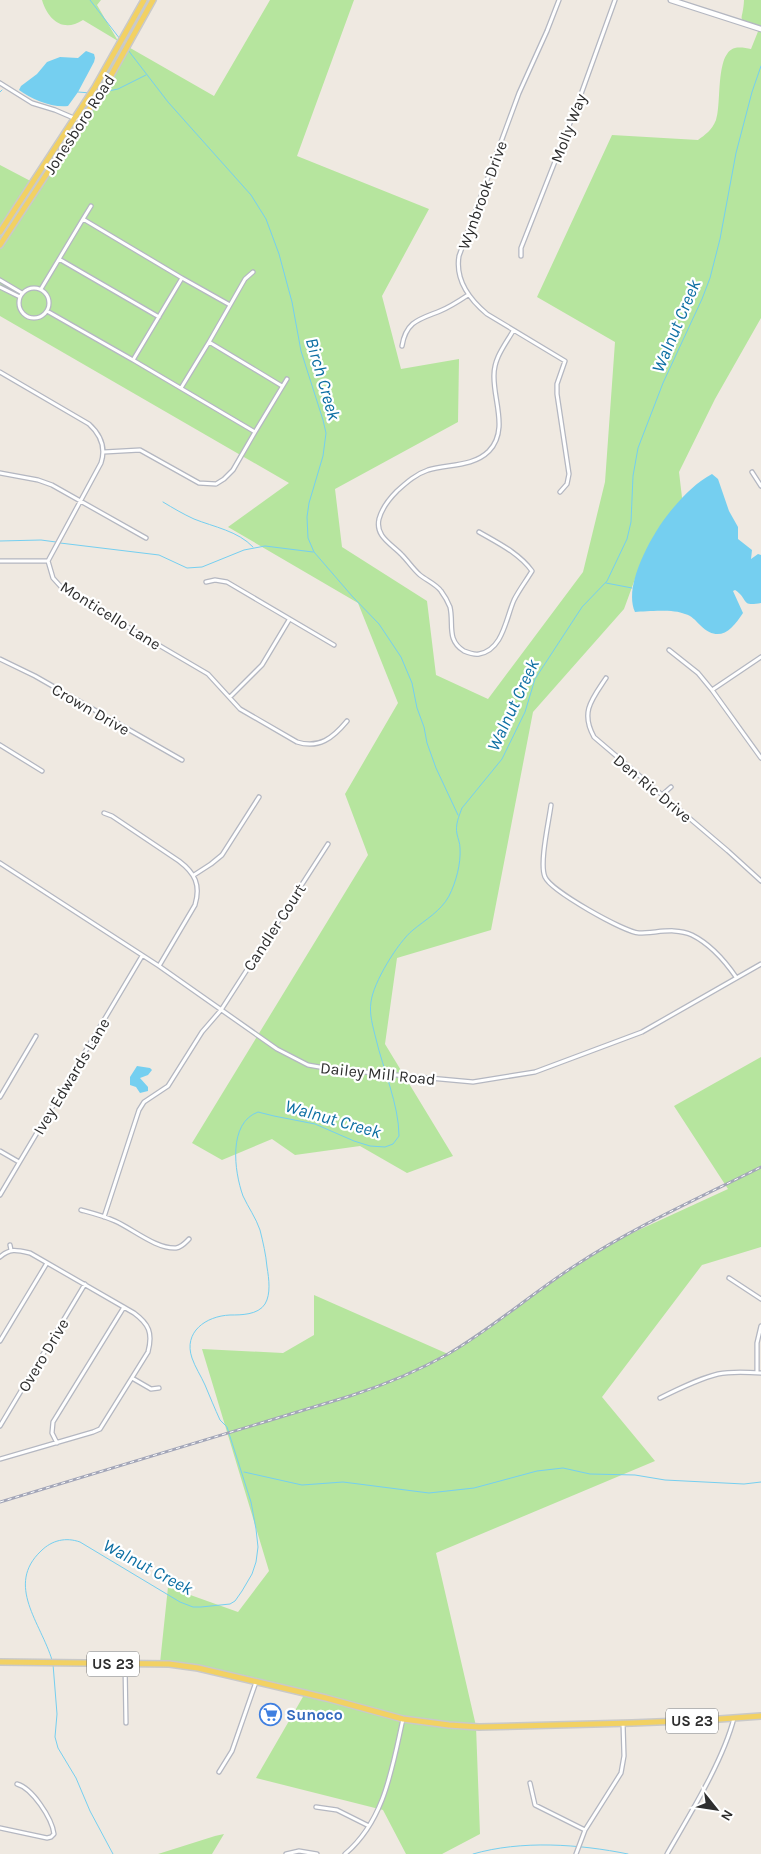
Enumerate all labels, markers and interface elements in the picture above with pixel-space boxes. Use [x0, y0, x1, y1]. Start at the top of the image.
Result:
street label: Jonesboro Road [40, 71, 119, 178]
street label: Molly Way [547, 90, 591, 165]
street label: Wynbrook Drive [454, 138, 511, 252]
water label: Walnut Creek [647, 275, 706, 376]
water label: Birch Creek [301, 335, 346, 424]
street label: Monticello Lane [57, 577, 164, 654]
water label: Walnut Creek [482, 655, 544, 755]
street label: Crown Drive [48, 680, 133, 739]
street label: Den Ric Drive [610, 750, 696, 827]
street label: Candler Court [239, 880, 310, 974]
street label: Ivey Edwards Lane [29, 1015, 114, 1138]
street label: Dailey Mill Road [319, 1058, 437, 1089]
water label: Walnut Creek [282, 1095, 384, 1143]
street label: Overo Drive [14, 1315, 73, 1395]
water label: Walnut Creek [99, 1534, 198, 1600]
road number: US 23 [87, 1652, 139, 1676]
supermarket icon: Sunoco [258, 1702, 282, 1726]
place label: Sunoco [286, 1705, 343, 1724]
road number: US 23 [666, 1708, 718, 1734]
north arrow [691, 1784, 741, 1834]
text: N [717, 1807, 737, 1824]

